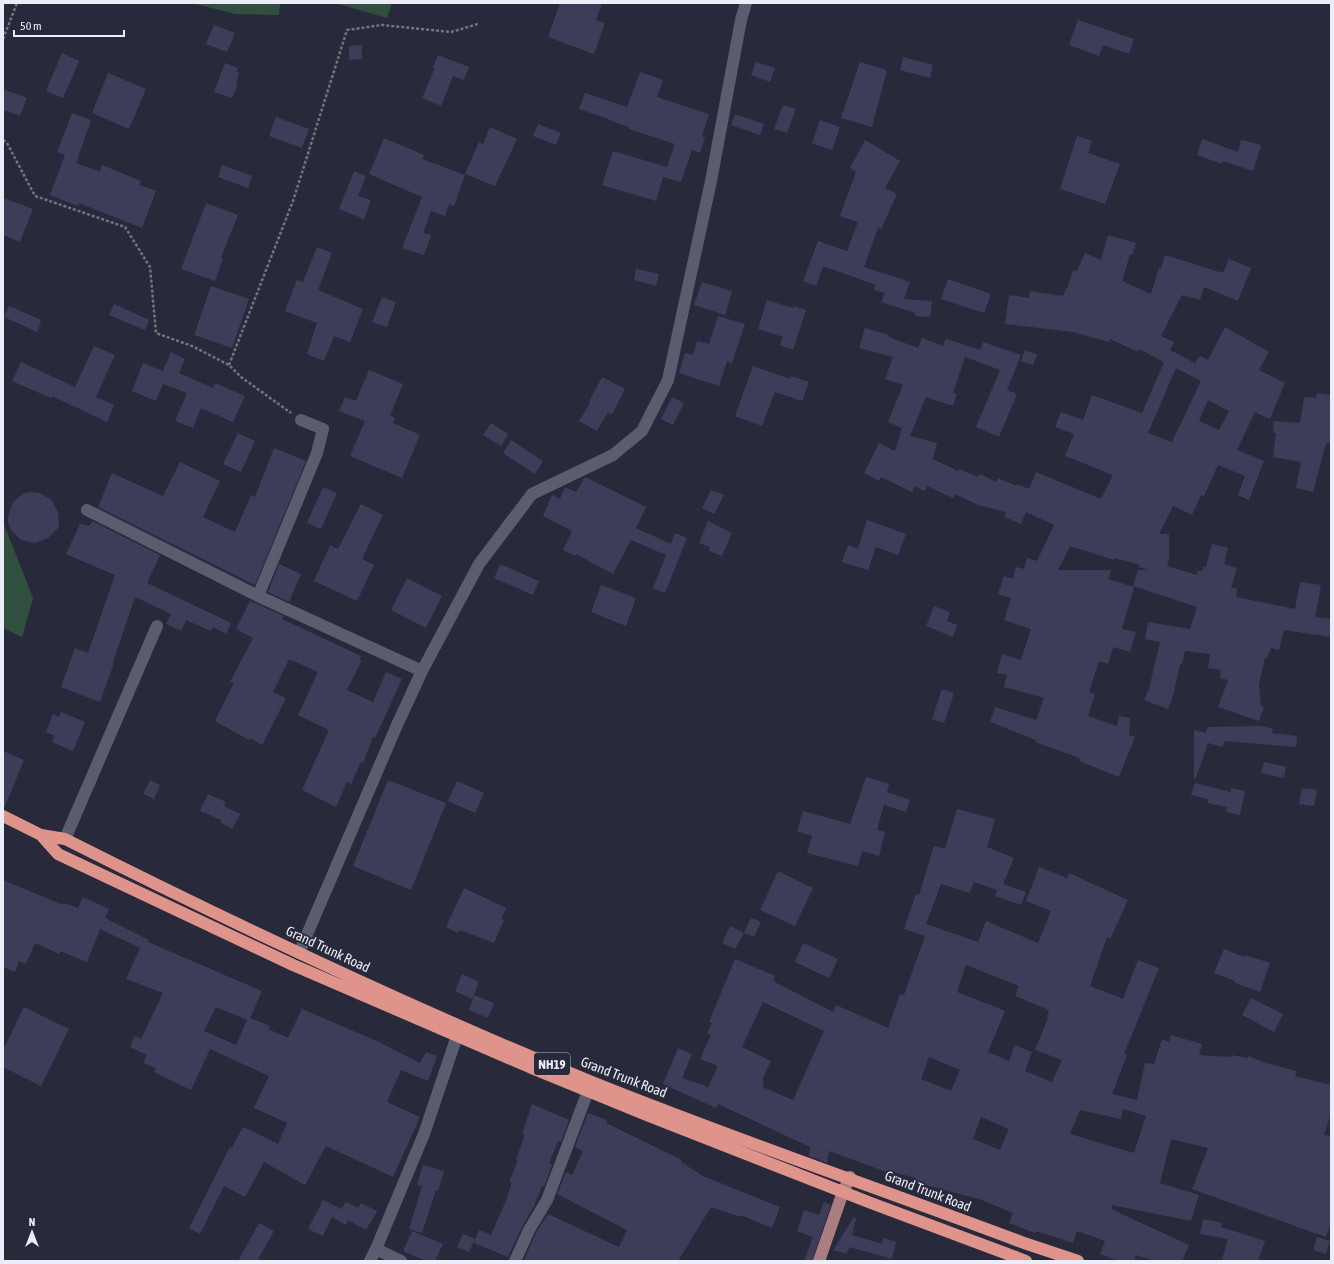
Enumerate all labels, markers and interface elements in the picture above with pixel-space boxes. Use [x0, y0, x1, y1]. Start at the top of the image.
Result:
scale bar [14, 12, 124, 38]
text: 50 m [20, 19, 42, 33]
street label: Grand Trunk Road [283, 923, 373, 975]
road number: NH19 [534, 1053, 570, 1075]
street label: Grand Trunk Road [579, 1053, 669, 1101]
street label: Grand Trunk Road [883, 1167, 973, 1215]
north arrow [12, 1212, 52, 1252]
text: N [29, 1216, 35, 1228]

